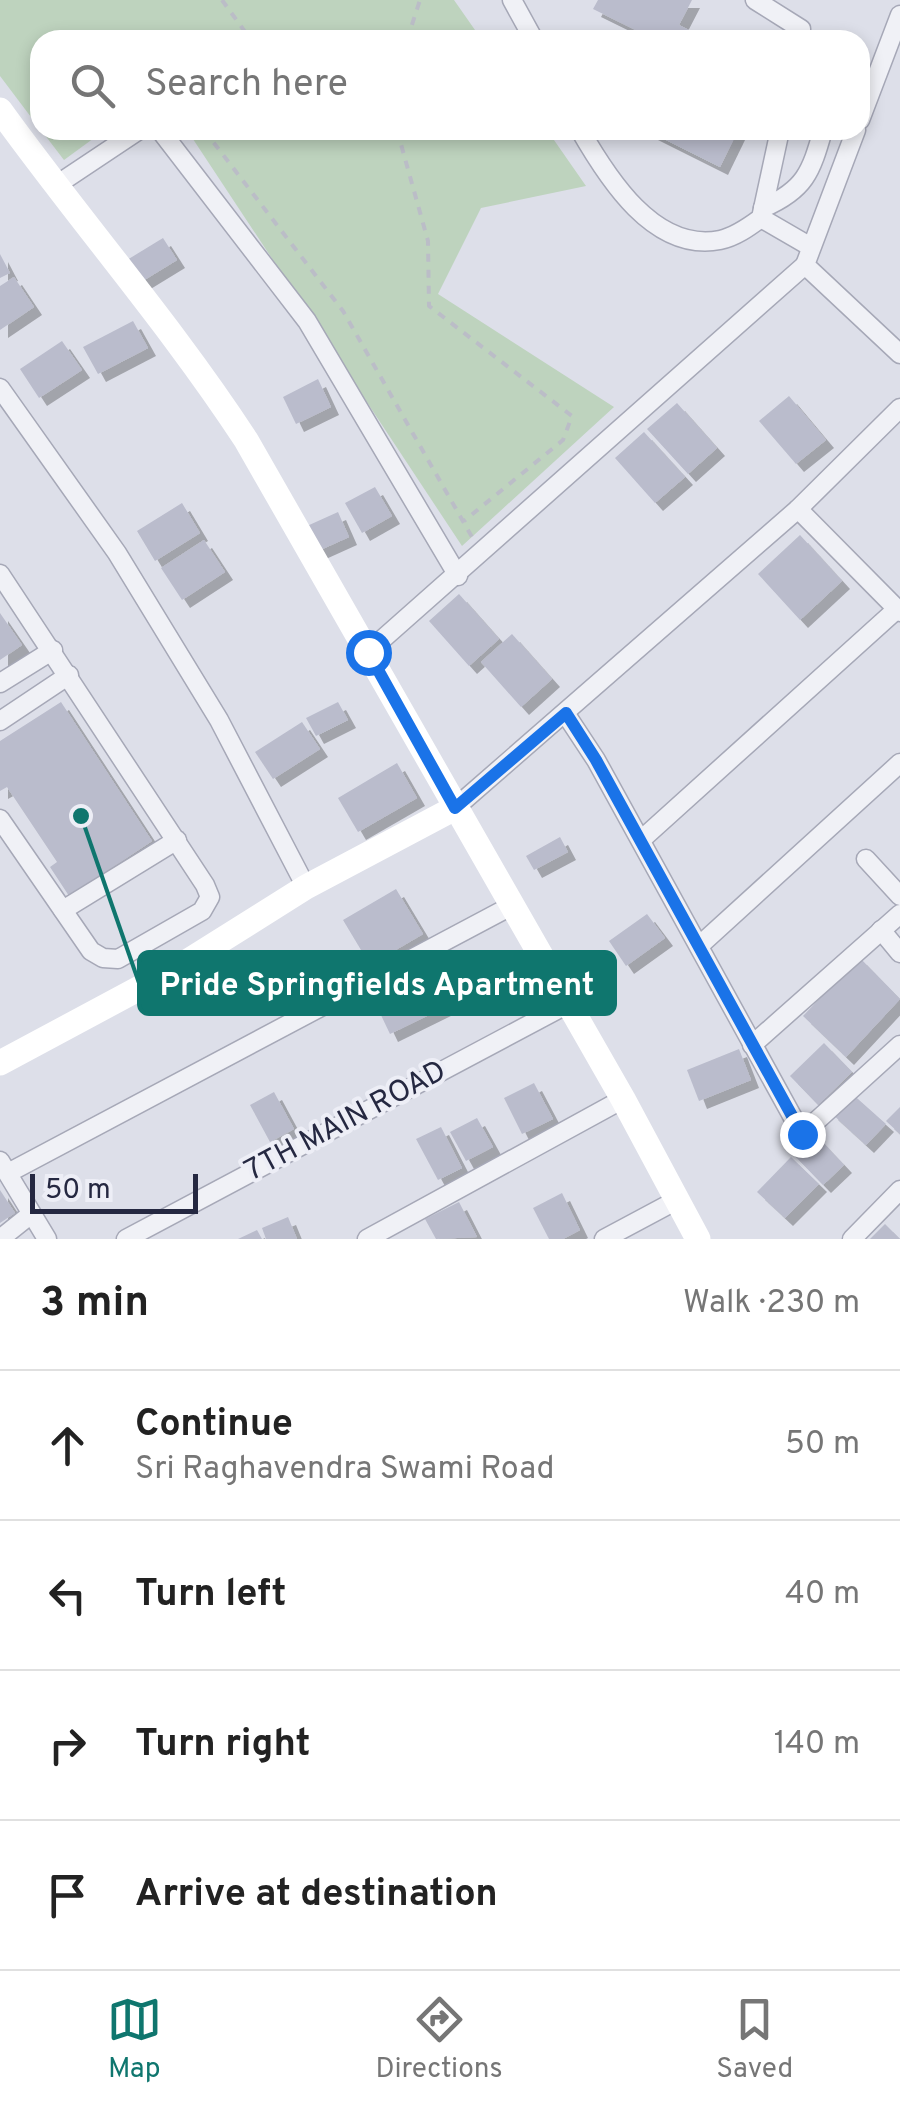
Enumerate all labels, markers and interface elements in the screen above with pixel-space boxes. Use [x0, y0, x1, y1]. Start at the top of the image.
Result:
search box [30, 30, 870, 140]
icon: search [65, 58, 120, 113]
text: Search here [145, 61, 348, 110]
route start [346, 630, 392, 676]
callout: Pride Springfields Apartment [139, 952, 615, 1014]
text: Pride Springfields Apartment [160, 967, 594, 1007]
street label: 7TH MAIN ROAD [239, 1053, 453, 1191]
route end [780, 1112, 826, 1158]
scale bar [30, 1169, 198, 1214]
text: 50 m [45, 1173, 111, 1209]
text: 3 min [40, 1278, 149, 1331]
text: Walk · 230 m [683, 1284, 860, 1324]
text: Continue [135, 1401, 293, 1450]
icon: ahead [40, 1418, 95, 1473]
text: 50 m [785, 1425, 860, 1465]
text: Sri Raghavendra Swami Road [135, 1450, 554, 1490]
icon: left [40, 1568, 95, 1623]
text: Turn left [135, 1571, 287, 1620]
text: 40 m [785, 1575, 860, 1615]
icon: right [40, 1718, 95, 1773]
text: Turn right [135, 1721, 310, 1770]
text: 140 m [774, 1725, 860, 1765]
icon: arrive [40, 1868, 95, 1923]
text: Arrive at destination [135, 1871, 498, 1920]
tab: Map [107, 1992, 162, 2088]
tab: Directions [375, 1992, 503, 2088]
tab: Saved [716, 1992, 793, 2088]

